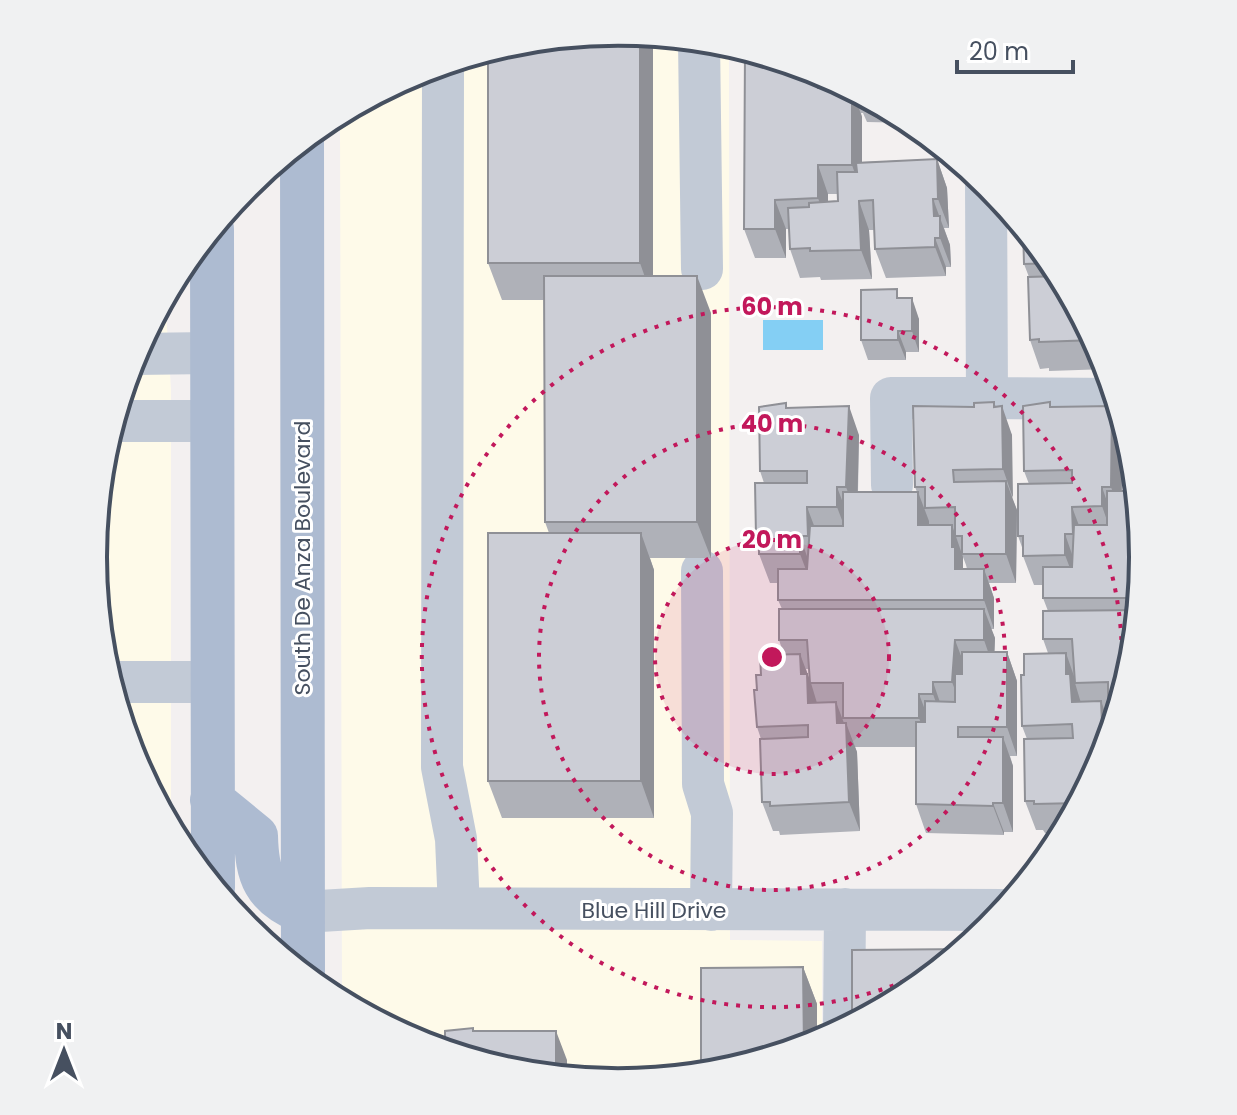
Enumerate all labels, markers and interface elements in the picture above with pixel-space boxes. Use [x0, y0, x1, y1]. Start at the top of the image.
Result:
scale bar [957, 24, 1073, 74]
text: 20 m [969, 35, 1029, 68]
text: 60 m [741, 290, 803, 323]
text: 40 m [741, 407, 803, 440]
street label: South De Anza Boulevard [287, 421, 318, 695]
text: 20 m [742, 523, 802, 556]
centre of rings [758, 643, 786, 671]
street label: Blue Hill Drive [582, 895, 726, 926]
north arrow [24, 1011, 104, 1091]
text: N [56, 1016, 72, 1047]

